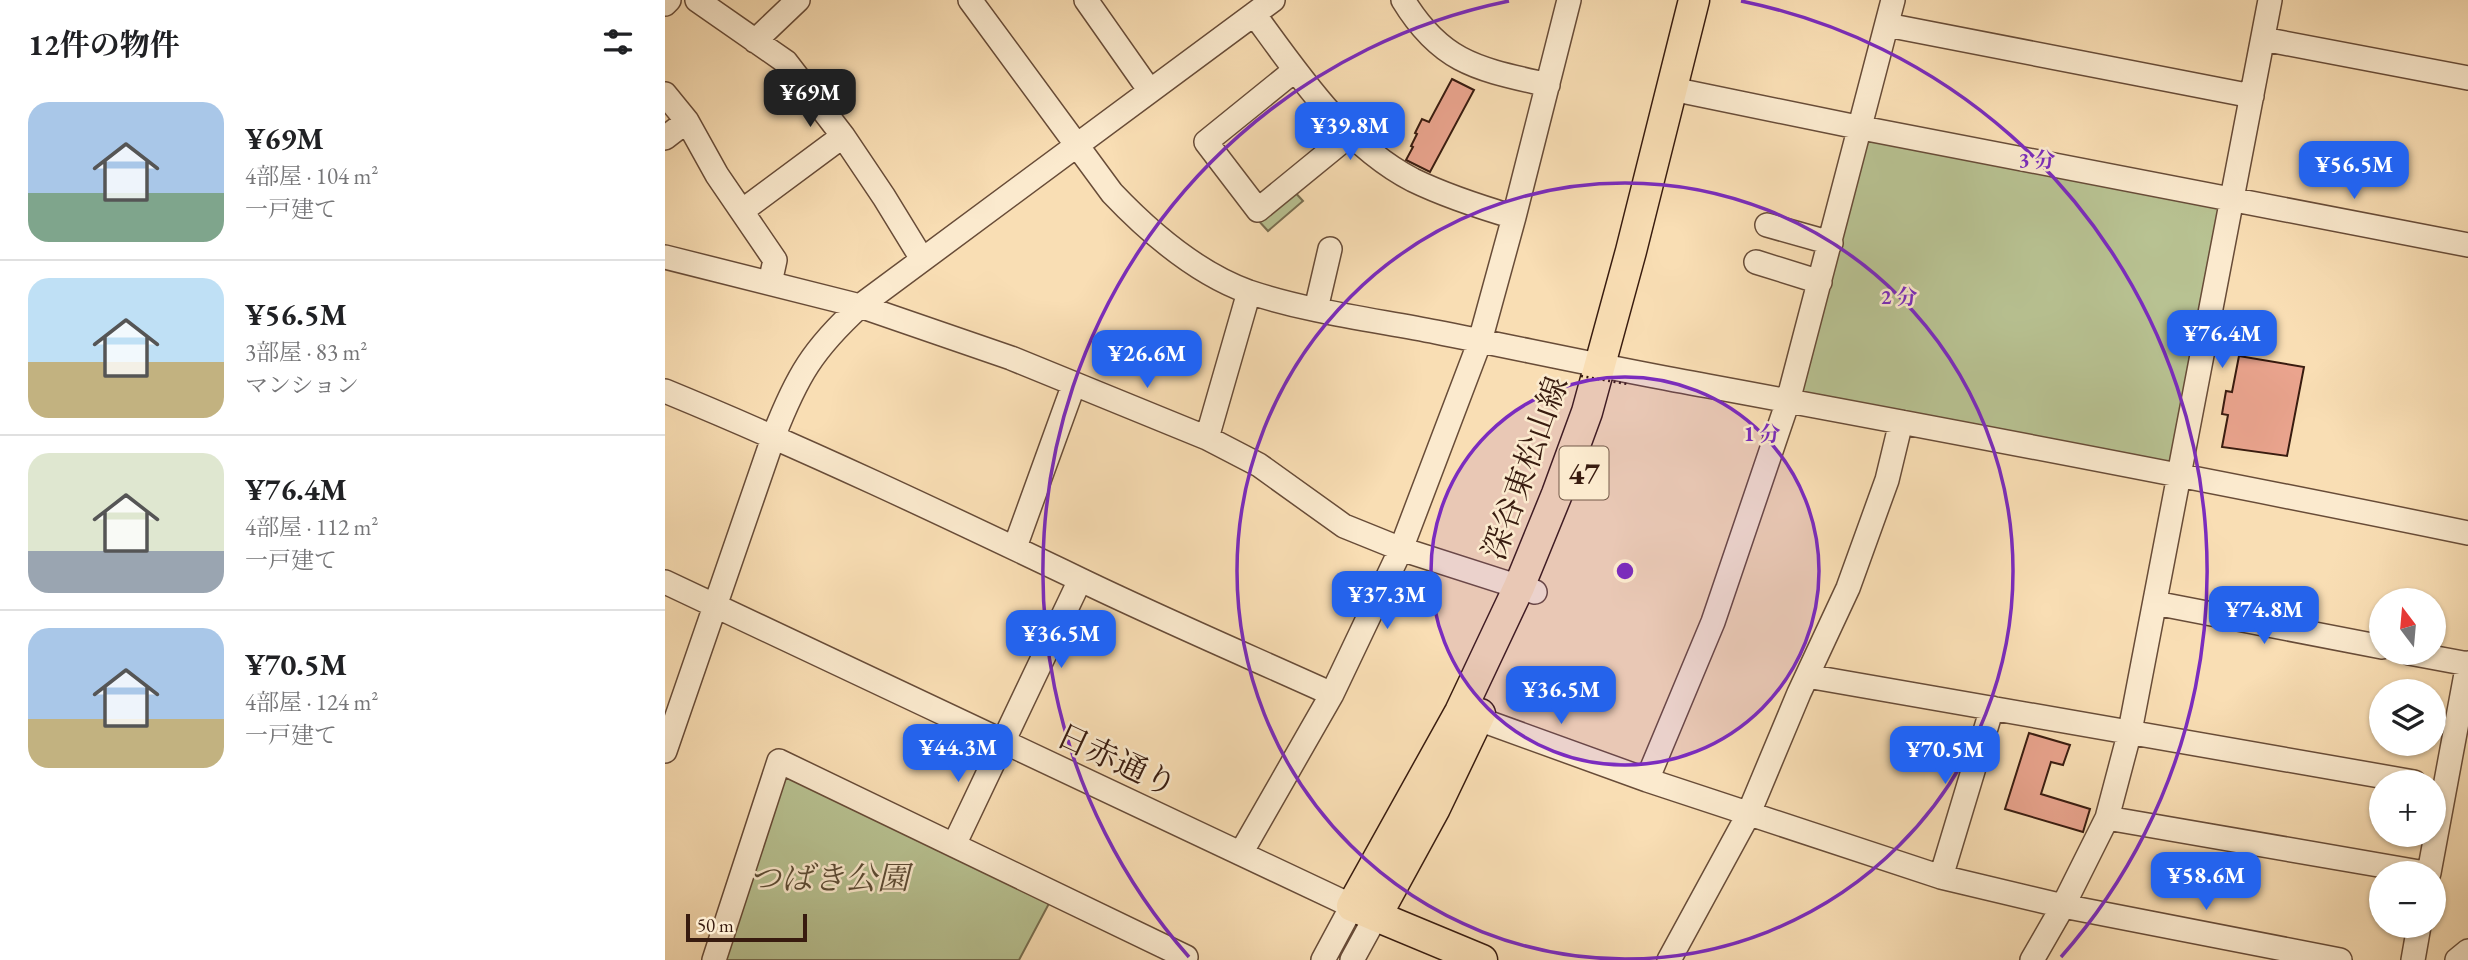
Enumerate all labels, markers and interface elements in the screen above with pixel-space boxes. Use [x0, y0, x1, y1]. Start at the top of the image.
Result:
icon: filters [599, 23, 637, 61]
text: 12件の物件 [28, 25, 180, 64]
pin: ¥69M [769, 69, 851, 129]
text: ¥69M [780, 77, 840, 107]
pin: ¥39.8M [1293, 102, 1407, 162]
text: ¥39.8M [1311, 110, 1389, 140]
text: ¥69M [245, 119, 324, 158]
icon: home [84, 130, 168, 214]
pin: ¥56.5M [2297, 142, 2411, 201]
text: 3 分 [2018, 146, 2056, 173]
text: ¥56.5M [2315, 149, 2393, 179]
text: 4部屋 · 104 m² [245, 161, 378, 191]
text: 一戸建て [245, 194, 337, 224]
text: 2 分 [1880, 283, 1918, 310]
text: ¥56.5M [245, 295, 347, 334]
icon: home [84, 306, 168, 390]
pin: ¥76.4M [2165, 310, 2279, 370]
text: ¥76.4M [2183, 318, 2261, 348]
pin: ¥26.6M [1090, 330, 1204, 390]
text: 3部屋 · 83 m² [245, 337, 367, 367]
text: ¥26.6M [1108, 338, 1186, 368]
text: マンション [245, 370, 359, 400]
street label: 深谷東松山線 [1472, 371, 1578, 565]
text: 1 分 [1743, 420, 1781, 447]
road number: 47 [1559, 446, 1609, 500]
text: ¥76.4M [245, 470, 347, 509]
icon: home [84, 481, 168, 565]
text: 4部屋 · 112 m² [245, 512, 378, 542]
text: 一戸建て [245, 545, 337, 575]
centre of rings [1613, 559, 1637, 583]
pin: ¥37.3M [1330, 572, 1444, 631]
text: ¥37.3M [1348, 579, 1426, 609]
pin: ¥74.8M [2207, 586, 2321, 646]
north arrow [2369, 588, 2447, 665]
map controls [2369, 588, 2446, 938]
text: ¥74.8M [2225, 594, 2303, 624]
pin: ¥36.5M [1004, 610, 1118, 670]
text: ¥36.5M [1022, 618, 1100, 648]
text: ¥70.5M [245, 645, 347, 684]
icon: home [84, 656, 168, 740]
pin: ¥36.5M [1504, 666, 1618, 726]
text: ¥36.5M [1522, 674, 1600, 704]
button: layers [2369, 679, 2446, 756]
text: 4部屋 · 124 m² [245, 687, 378, 717]
street label: 日赤通り [1050, 714, 1184, 806]
text: 一戸建て [245, 720, 337, 750]
pin: ¥44.3M [901, 724, 1015, 784]
pin: ¥70.5M [1888, 726, 2002, 786]
text: ¥44.3M [919, 732, 997, 762]
text: ¥70.5M [1906, 734, 1984, 764]
button: + [2369, 770, 2446, 847]
pin: ¥58.6M [2149, 852, 2263, 912]
park label: つばき公園 [749, 857, 914, 899]
text: ¥58.6M [2167, 860, 2245, 890]
button: − [2369, 861, 2446, 938]
scale bar [686, 911, 807, 943]
text: 50 m [697, 913, 734, 938]

